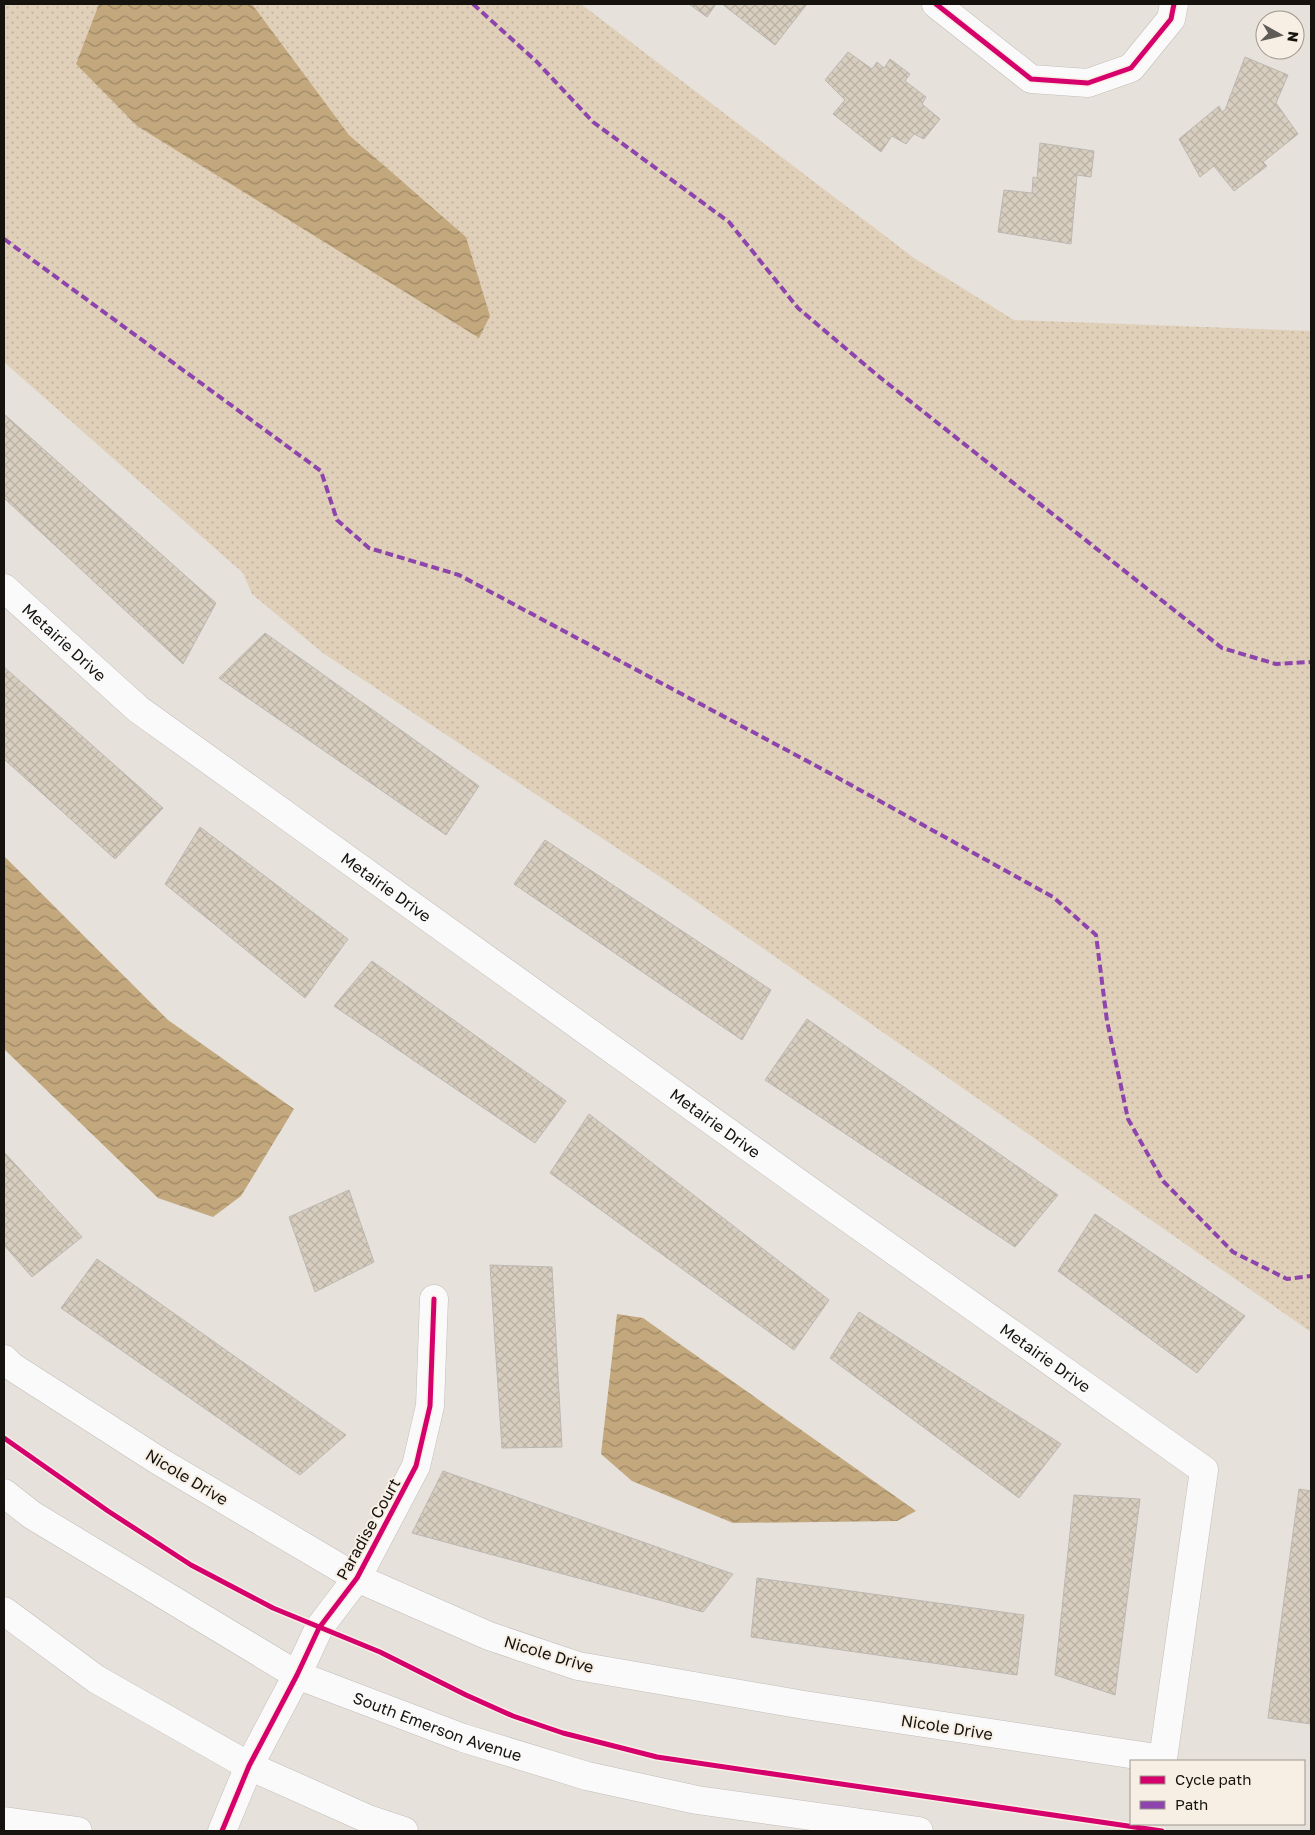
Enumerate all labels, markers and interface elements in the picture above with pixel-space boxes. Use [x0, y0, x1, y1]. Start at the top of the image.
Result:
north arrow [1255, 10, 1305, 60]
text: N [1284, 30, 1303, 43]
street label: Metairie Drive [18, 599, 110, 685]
street label: Metairie Drive [337, 848, 435, 926]
street label: Metairie Drive [666, 1084, 764, 1162]
street label: Metairie Drive [996, 1319, 1095, 1397]
street label: Nicole Drive [142, 1445, 232, 1509]
street label: Paradise Court [332, 1475, 404, 1583]
street label: Nicole Drive [502, 1631, 596, 1677]
street label: South Emerson Avenue [350, 1687, 524, 1765]
street label: Nicole Drive [900, 1710, 994, 1744]
legend [1130, 1760, 1305, 1825]
text: Cycle path [1175, 1770, 1251, 1788]
text: Path [1175, 1795, 1208, 1813]

